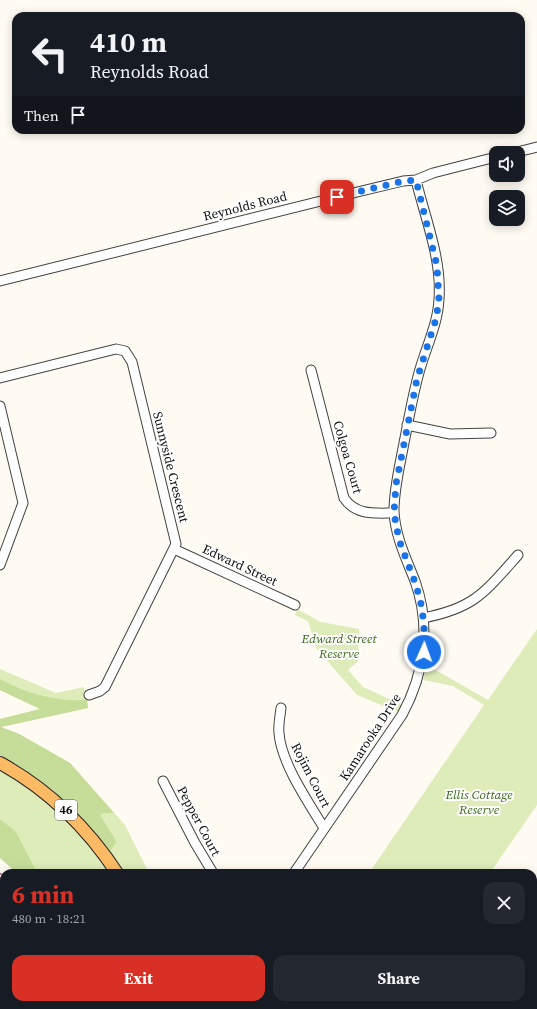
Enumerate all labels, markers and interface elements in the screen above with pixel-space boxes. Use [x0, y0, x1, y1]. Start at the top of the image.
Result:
text: 410 m [90, 23, 167, 61]
icon: left [24, 28, 76, 80]
text: Reynolds Road [90, 59, 209, 84]
icon: arrive [67, 104, 89, 126]
text: Then [24, 105, 59, 126]
map controls [489, 146, 525, 226]
button: sound [489, 146, 525, 182]
pin [320, 180, 354, 214]
icon: arrive [326, 186, 348, 208]
street label: Reynolds Road [201, 187, 289, 225]
button: layers [489, 190, 525, 226]
street label: Sunnyside Crescent [149, 410, 193, 525]
street label: Colgoa Court [329, 419, 367, 496]
street label: Edward Street [200, 540, 281, 590]
park label: Edward Street Reserve [301, 630, 377, 662]
position arrow [403, 631, 445, 673]
street label: Kamarooka Drive [335, 690, 405, 784]
street label: Rojim Court [287, 740, 335, 811]
street label: Pepper Court [173, 783, 225, 860]
park label: Ellis Cottage Reserve [444, 786, 513, 818]
road number: 46 [55, 800, 77, 820]
text: 6 min [12, 878, 74, 911]
button: close [483, 882, 525, 924]
text: 480 m · 18:21 [12, 910, 86, 927]
button: Exit [12, 955, 265, 1001]
button: Share [273, 955, 525, 1001]

